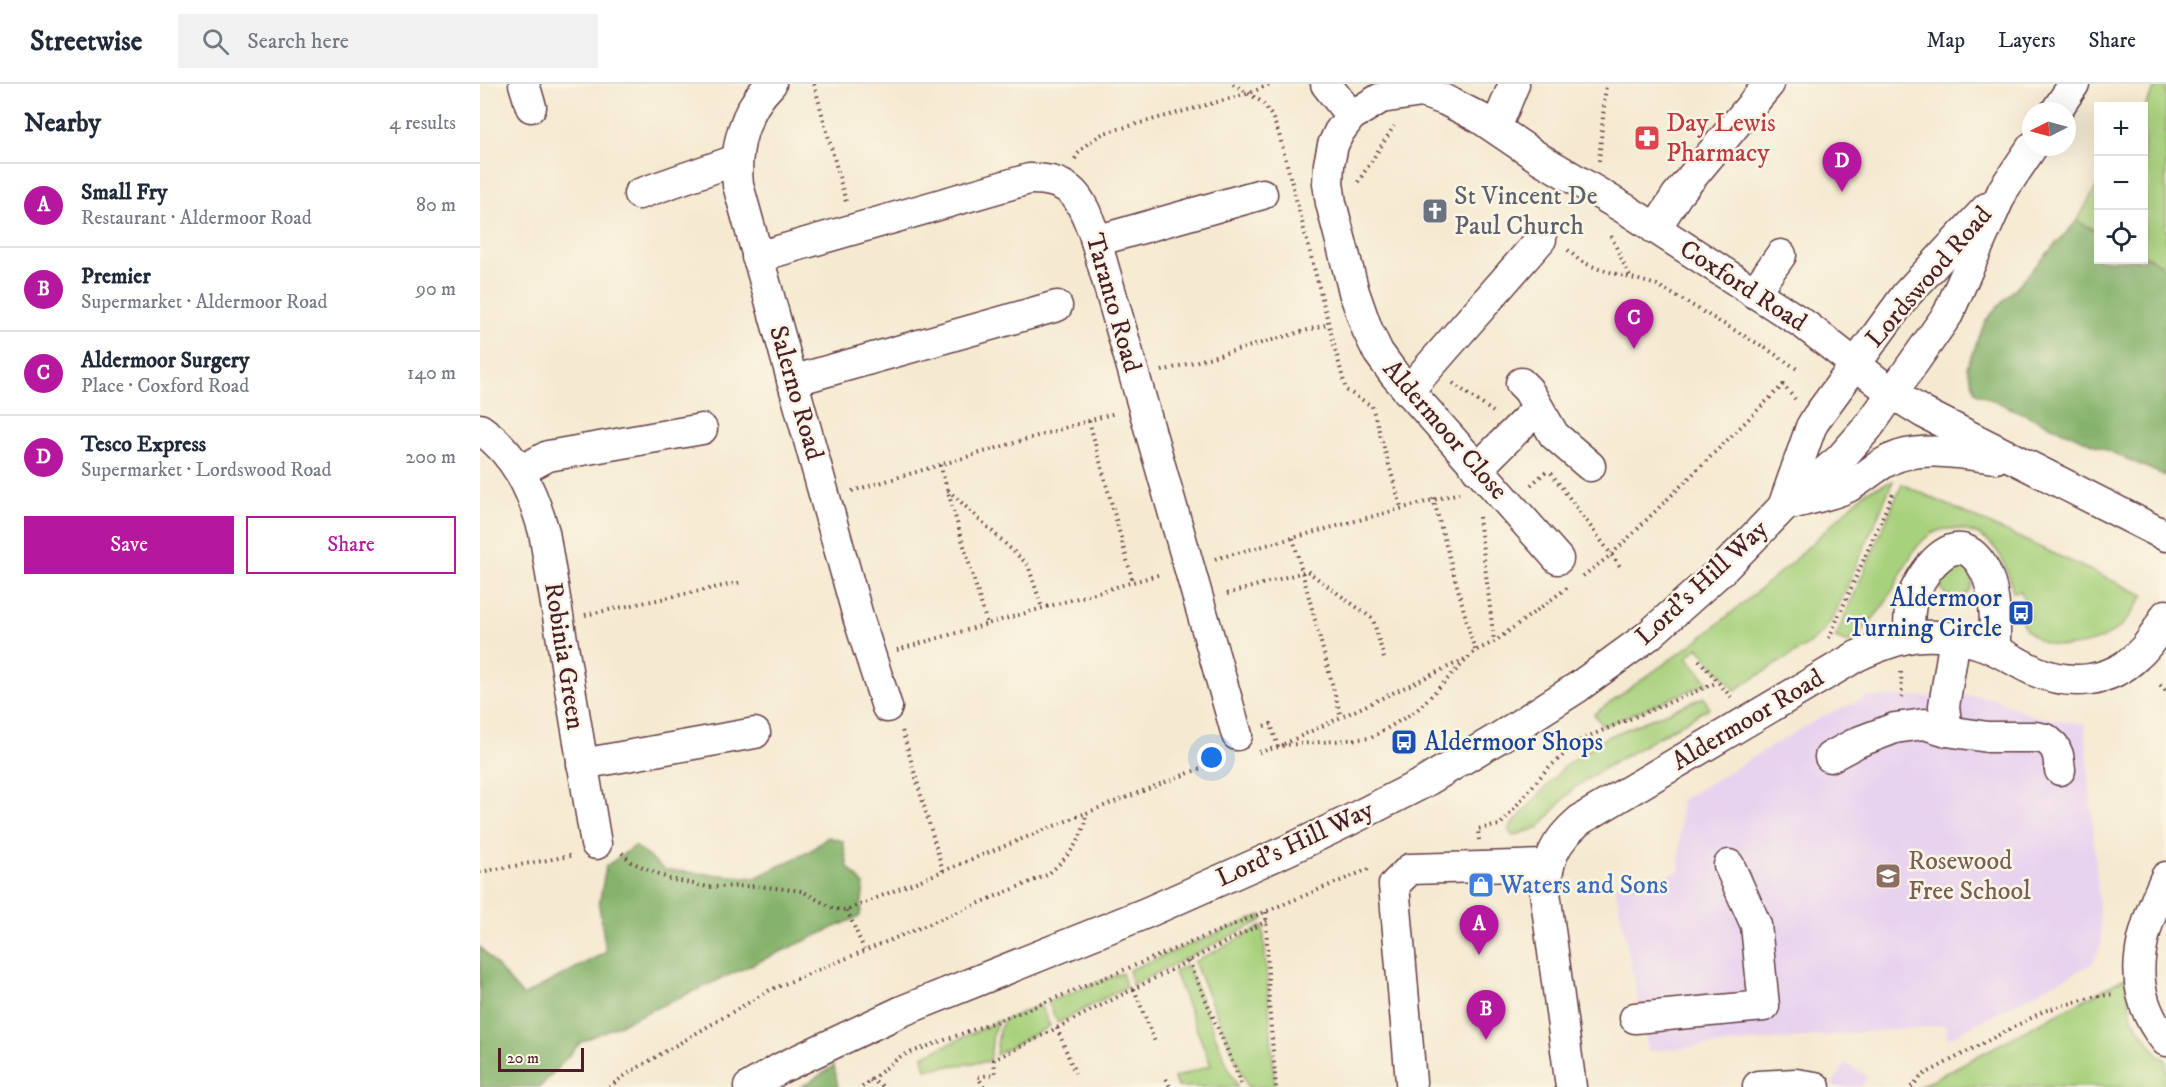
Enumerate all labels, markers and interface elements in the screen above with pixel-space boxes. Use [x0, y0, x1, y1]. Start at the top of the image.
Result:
search box [178, 14, 598, 68]
text: Streetwise [30, 24, 142, 59]
icon: search [199, 25, 232, 58]
text: Search here [247, 28, 349, 55]
text: Map [1926, 28, 1965, 54]
text: Layers [1998, 28, 2056, 54]
text: Share [2089, 28, 2136, 54]
north arrow [2022, 102, 2076, 156]
map controls [2094, 102, 2148, 264]
button: + [2094, 102, 2148, 156]
text: Nearby [24, 107, 101, 140]
place label: Day Lewis Pharmacy [1666, 107, 1776, 170]
text: 4 results [389, 111, 456, 136]
pharmacy icon: Day Lewis Pharmacy [1632, 123, 1662, 153]
pin: D [1822, 142, 1862, 192]
button: − [2094, 156, 2148, 210]
text: Small Fry [81, 179, 167, 206]
place label: St Vincent De Paul Church [1454, 180, 1597, 243]
text: A [37, 193, 50, 218]
text: 80 m [416, 193, 456, 218]
church icon: St Vincent De Paul Church [1420, 196, 1450, 226]
street label: Lordswood Road [1859, 199, 1999, 355]
text: Restaurant · Aldermoor Road [81, 206, 312, 231]
button: locate [2094, 210, 2148, 264]
street label: Taranto Road [1077, 230, 1149, 376]
street label: Coxford Road [1673, 233, 1813, 339]
text: Premier [81, 263, 151, 290]
text: B [37, 277, 50, 302]
text: 90 m [416, 277, 456, 302]
text: Supermarket · Aldermoor Road [81, 290, 328, 315]
pin: C [1614, 300, 1654, 349]
street label: Salerno Road [761, 322, 831, 464]
text: Aldermoor Surgery [81, 347, 249, 374]
street label: Aldermoor Close [1375, 353, 1515, 507]
text: C [37, 361, 50, 386]
text: 140 m [407, 361, 456, 386]
text: Place · Coxford Road [81, 374, 249, 399]
text: Tesco Express [81, 431, 206, 458]
text: D [36, 445, 51, 470]
text: 200 m [405, 445, 456, 470]
text: Supermarket · Lordswood Road [81, 458, 332, 483]
street label: Lord's Hill Way [1629, 513, 1776, 653]
button: Save [24, 516, 234, 574]
button: Share [246, 516, 456, 574]
street label: Robinia Green [536, 580, 592, 732]
place label: Aldermoor Turning Circle [1847, 582, 2002, 645]
bus stop icon: Aldermoor Turning Circle [2006, 598, 2036, 628]
street label: Aldermoor Road [1666, 662, 1830, 778]
place label: Aldermoor Shops [1424, 726, 1603, 759]
bus stop icon: Aldermoor Shops [1389, 727, 1419, 757]
your location [1197, 743, 1226, 772]
street label: Lord's Hill Way [1211, 793, 1379, 895]
place label: Rosewood Free School [1908, 845, 2031, 908]
school or university icon: Rosewood Free School [1873, 861, 1903, 891]
place label: Waters and Sons [1499, 869, 1668, 902]
shop icon: Waters and Sons [1466, 870, 1496, 900]
pin: A [1460, 906, 1498, 955]
pin: B [1466, 990, 1506, 1040]
scale bar [498, 1045, 584, 1072]
text: 20 m [507, 1048, 539, 1068]

